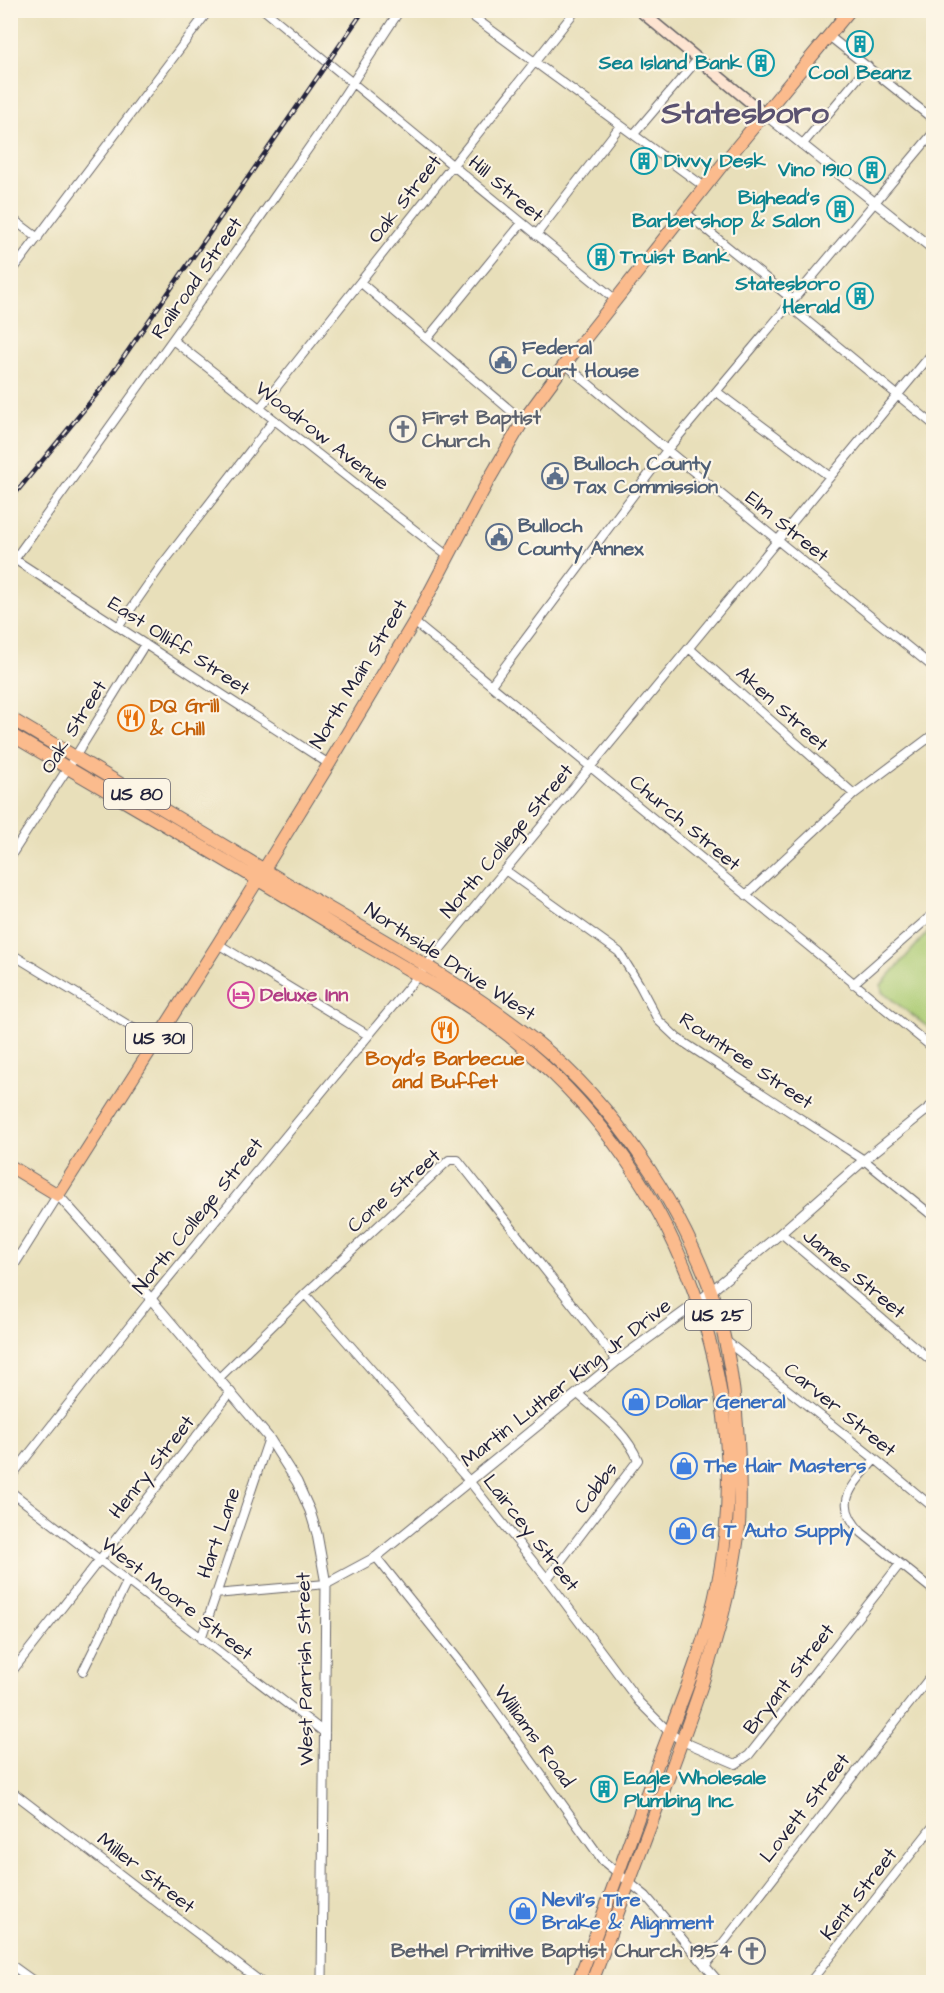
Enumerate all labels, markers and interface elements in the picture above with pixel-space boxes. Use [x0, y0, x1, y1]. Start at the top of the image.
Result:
building icon: Cool Beanz [845, 29, 875, 59]
building icon: Sea Island Bank [746, 48, 776, 78]
place label: Sea Island Bank [598, 49, 743, 77]
place label: Cool Beanz [809, 59, 913, 87]
district label: Statesboro [660, 91, 830, 136]
building icon: Divvy Desk [629, 146, 659, 176]
place label: Divvy Desk [664, 147, 767, 176]
street label: Oak Street [361, 149, 449, 249]
street label: Hill Street [462, 149, 550, 229]
building icon: Vino 1910 [857, 155, 887, 185]
place label: Vino 1910 [777, 156, 852, 184]
place label: Bighead's Barbershop & Salon [632, 184, 820, 235]
building icon: Bighead's Barbershop & Salon [825, 194, 855, 224]
street label: Railroad Street [145, 211, 249, 345]
building icon: Truist Bank [586, 242, 616, 272]
place label: Truist Bank [619, 243, 730, 271]
place label: Statesboro Herald [734, 270, 841, 321]
building icon: Statesboro Herald [845, 281, 875, 311]
place label: Federal Court House [522, 334, 639, 385]
public building icon: Federal Court House [488, 345, 518, 375]
street label: Woodrow Avenue [249, 375, 395, 497]
place label: First Baptist Church [422, 404, 542, 455]
church icon: First Baptist Church [388, 414, 418, 444]
place label: Bulloch County Tax Commission [573, 450, 718, 501]
public building icon: Bulloch County Tax Commission [540, 461, 570, 491]
street label: Elm Street [739, 485, 835, 569]
place label: Bulloch County Annex [518, 512, 644, 564]
public building icon: Bulloch County Annex [484, 522, 514, 552]
street label: East Olliff Street [102, 590, 256, 702]
street label: North Main Street [303, 594, 415, 754]
street label: Aken Street [730, 660, 834, 758]
street label: Oak Street [34, 675, 114, 779]
place label: DQ Grill & Chill [149, 692, 219, 743]
restaurant icon: DQ Grill & Chill [116, 703, 146, 733]
street label: North College Street [434, 758, 581, 925]
street label: Church Street [623, 768, 747, 878]
road number: US 80 [104, 779, 170, 809]
street label: Northside Drive West [359, 896, 541, 1028]
hotel icon: Deluxe Inn [226, 980, 256, 1010]
place label: Deluxe Inn [260, 981, 348, 1009]
street label: Rountree Street [673, 1006, 819, 1116]
restaurant icon: Boyd's Barbecue and Buffet [430, 1015, 460, 1045]
road number: US 301 [126, 1023, 192, 1053]
place label: Boyd's Barbecue and Buffet [365, 1045, 525, 1096]
street label: North College Street [126, 1132, 271, 1301]
street label: Cone Street [341, 1142, 447, 1240]
street label: James Street [796, 1222, 912, 1326]
street label: Martin Luther King Jr Drive [455, 1292, 678, 1475]
road number: US 25 [685, 1300, 751, 1330]
street label: Carver Street [778, 1356, 902, 1464]
shop icon: Dollar General [621, 1387, 651, 1417]
place label: Dollar General [656, 1388, 786, 1416]
street label: Henry Street [103, 1409, 202, 1525]
shop icon: The Hair Masters [669, 1451, 699, 1481]
place label: The Hair Masters [703, 1452, 866, 1480]
street label: Cobbs [567, 1456, 625, 1520]
street label: Laircey Street [475, 1468, 586, 1598]
street label: Hart Lane [190, 1484, 248, 1582]
shop icon: G T Auto Supply [668, 1516, 698, 1546]
place label: G T Auto Supply [702, 1517, 854, 1546]
street label: West Moore Street [95, 1531, 259, 1667]
street label: West Parrish Street [289, 1572, 321, 1766]
street label: Bryant Street [737, 1618, 842, 1741]
street label: Williams Road [487, 1679, 581, 1793]
street label: Lovett Street [753, 1747, 857, 1869]
place label: Eagle Wholesale Plumbing Inc [624, 1764, 767, 1816]
building icon: Eagle Wholesale Plumbing Inc [589, 1774, 619, 1804]
street label: Miller Street [91, 1826, 201, 1920]
street label: Kent Street [814, 1842, 904, 1946]
place label: Nevil's Tire Brake & Alignment [542, 1886, 715, 1938]
shop icon: Nevil's Tire Brake & Alignment [508, 1896, 538, 1926]
church icon: Bethel Primitive Baptist Church 1954 [737, 1936, 767, 1966]
place label: Bethel Primitive Baptist Church 1954 [391, 1937, 732, 1965]

